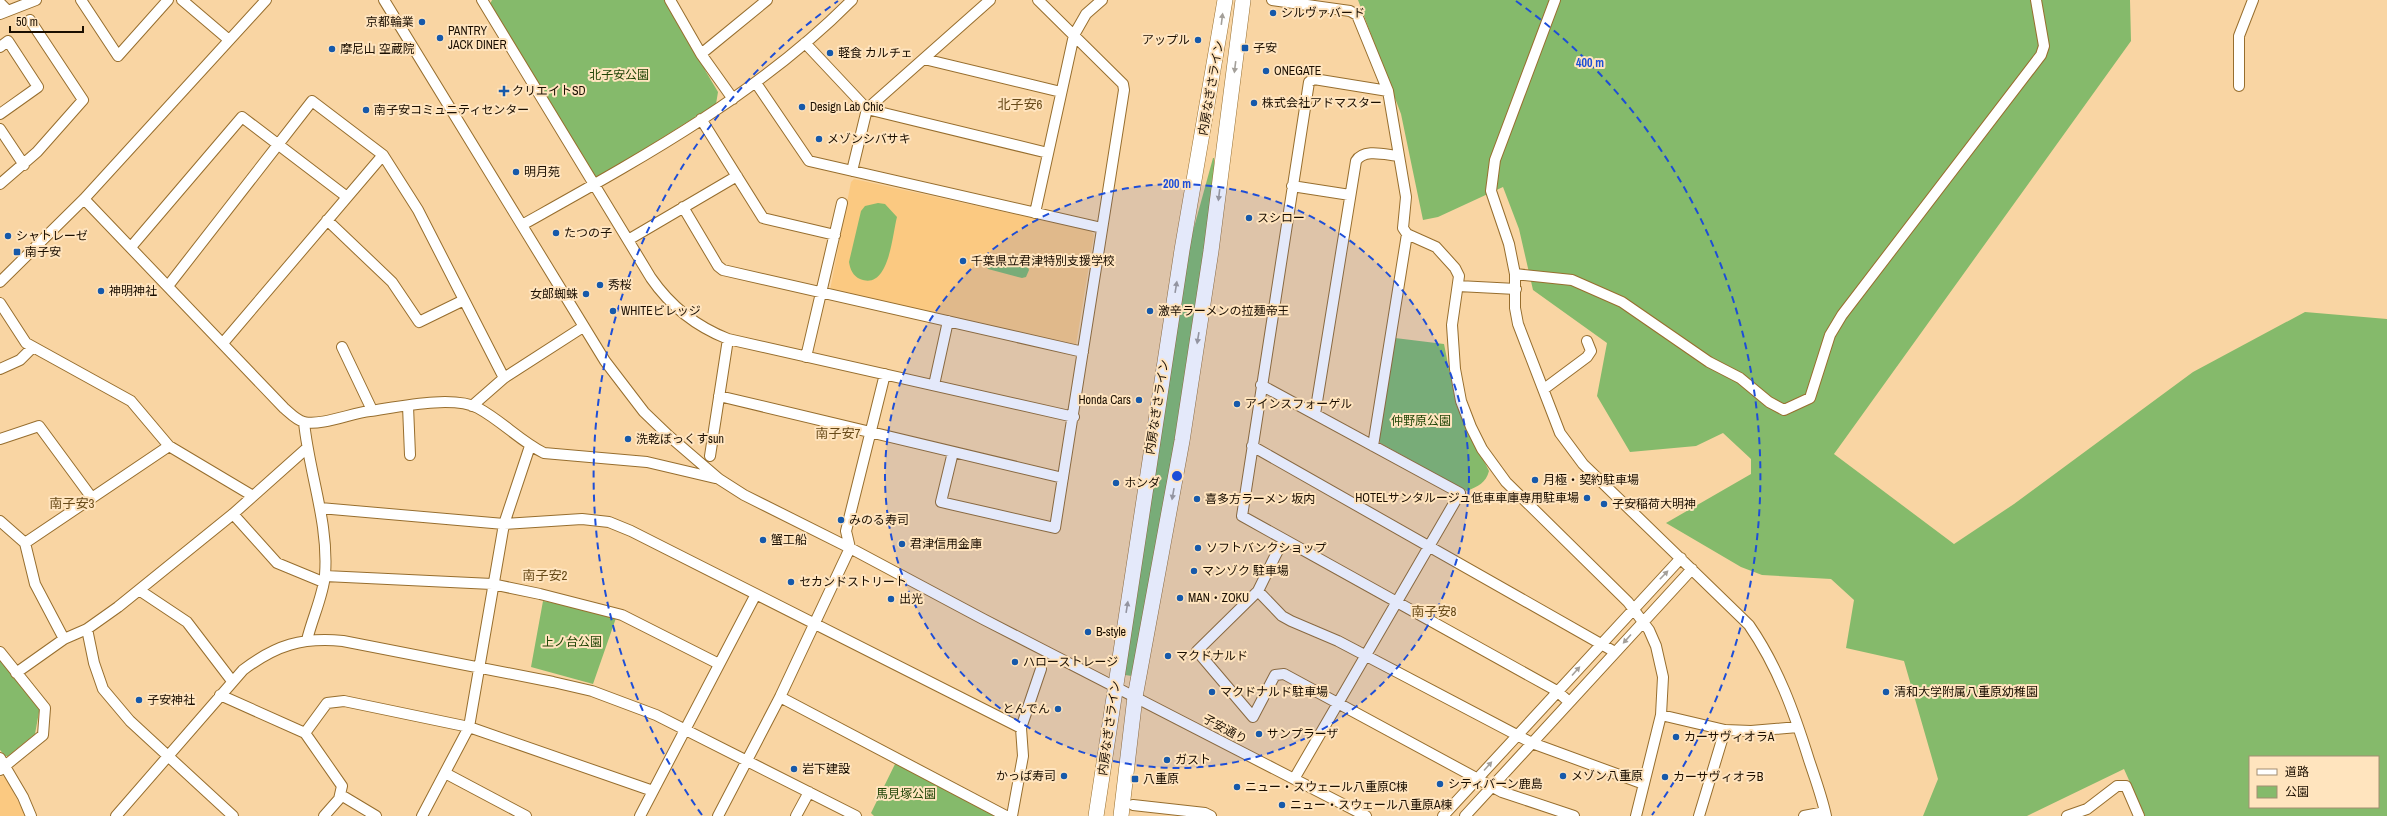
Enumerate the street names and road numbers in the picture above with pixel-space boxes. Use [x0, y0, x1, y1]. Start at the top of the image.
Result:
street label: 内房なぎさライン [1195, 39, 1227, 137]
street label: 内房なぎさライン [1142, 358, 1172, 456]
street label: 内房なぎさライン [1094, 679, 1124, 777]
street label: 子安通り [1200, 711, 1250, 747]

